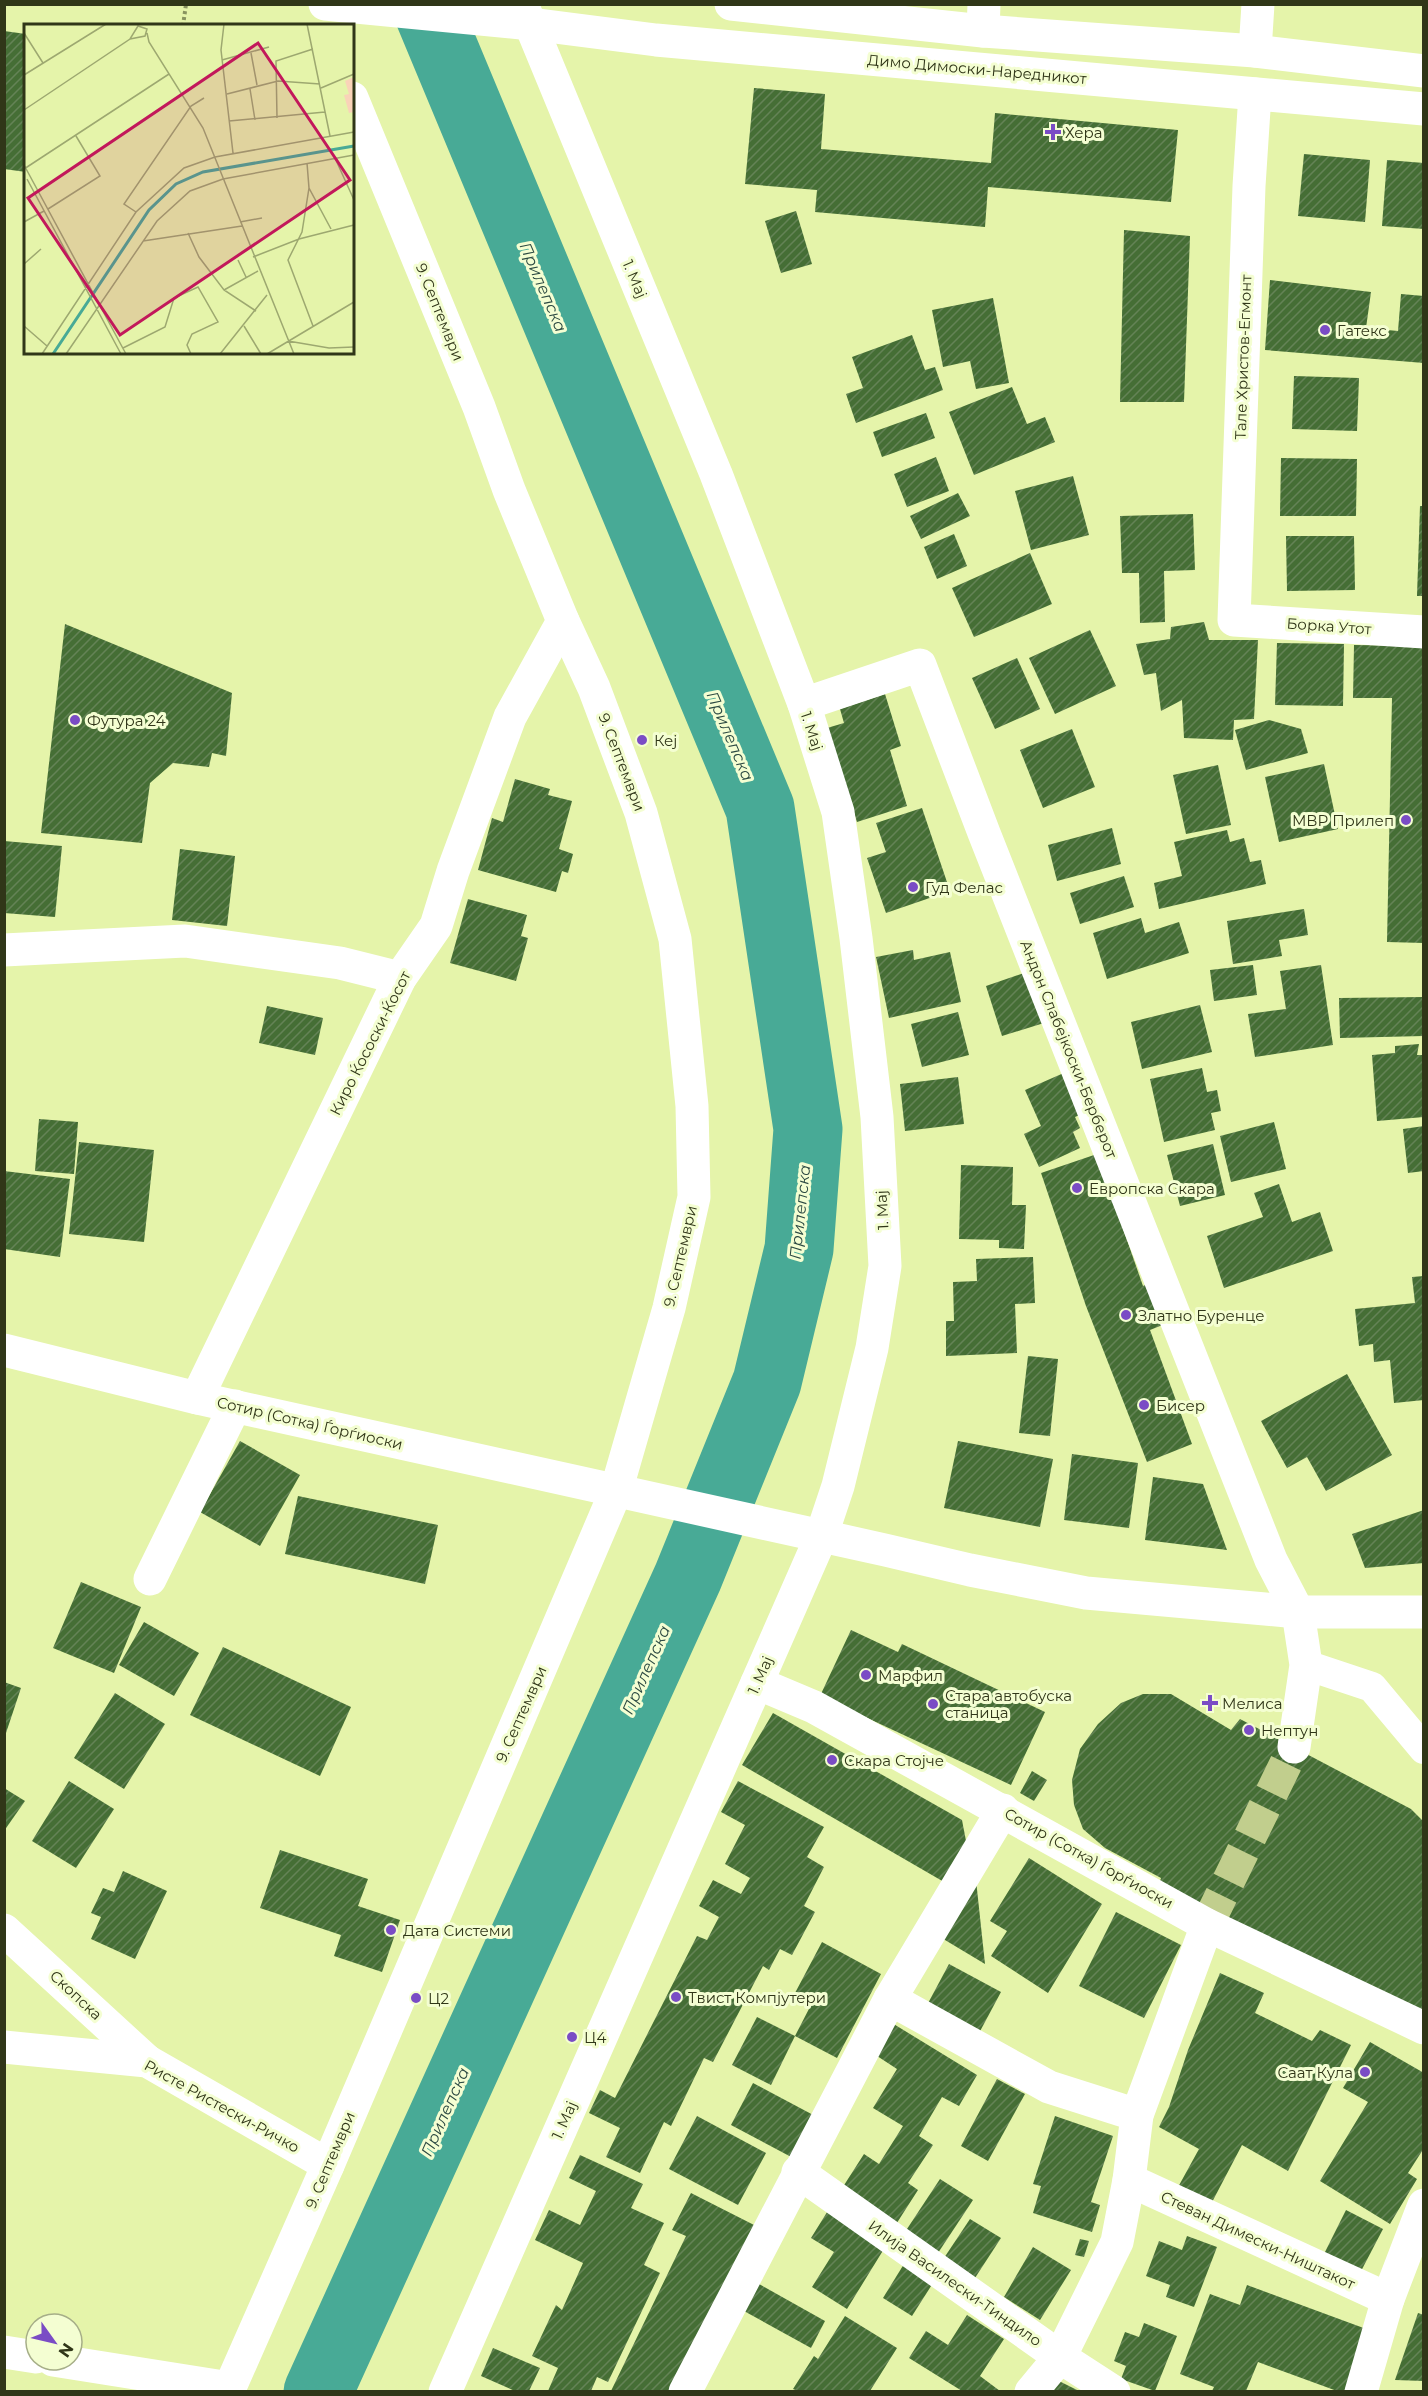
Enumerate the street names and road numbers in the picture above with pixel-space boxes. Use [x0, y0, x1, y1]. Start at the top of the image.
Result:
street label: Димо Димоски-Наредникот [867, 50, 1088, 88]
street label: 1. Мај [618, 257, 652, 301]
street label: 9. Септември [412, 260, 468, 364]
street label: Тале Христов-Егмонт [1231, 273, 1255, 440]
street label: Борка Утот [1286, 614, 1373, 639]
street label: 1. Мај [797, 709, 827, 753]
street label: 9. Септември [595, 710, 649, 814]
street label: Андон Слабејкоски-Берберот [1016, 937, 1122, 1162]
street label: Киро Ќососки-Ќосот [325, 967, 415, 1118]
street label: 1. Мај [871, 1190, 893, 1230]
street label: 9. Септември [659, 1203, 701, 1309]
street label: Сотир (Сотка) Ѓорѓиоски [215, 1392, 405, 1454]
street label: 1. Мај [743, 1653, 777, 1697]
street label: 9. Септември [491, 1663, 551, 1765]
street label: Сотир (Сотка) Ѓорѓиоски [1001, 1804, 1177, 1912]
street label: Скопска [46, 1966, 106, 2024]
street label: Ристе Ристески-Ричко [141, 2055, 303, 2157]
street label: 1. Мај [547, 2098, 581, 2142]
street label: 9. Септември [301, 2109, 359, 2211]
street label: Стеван Димески-Ништакот [1158, 2187, 1359, 2294]
street label: Илија Василески-Тиндило [865, 2216, 1045, 2350]

